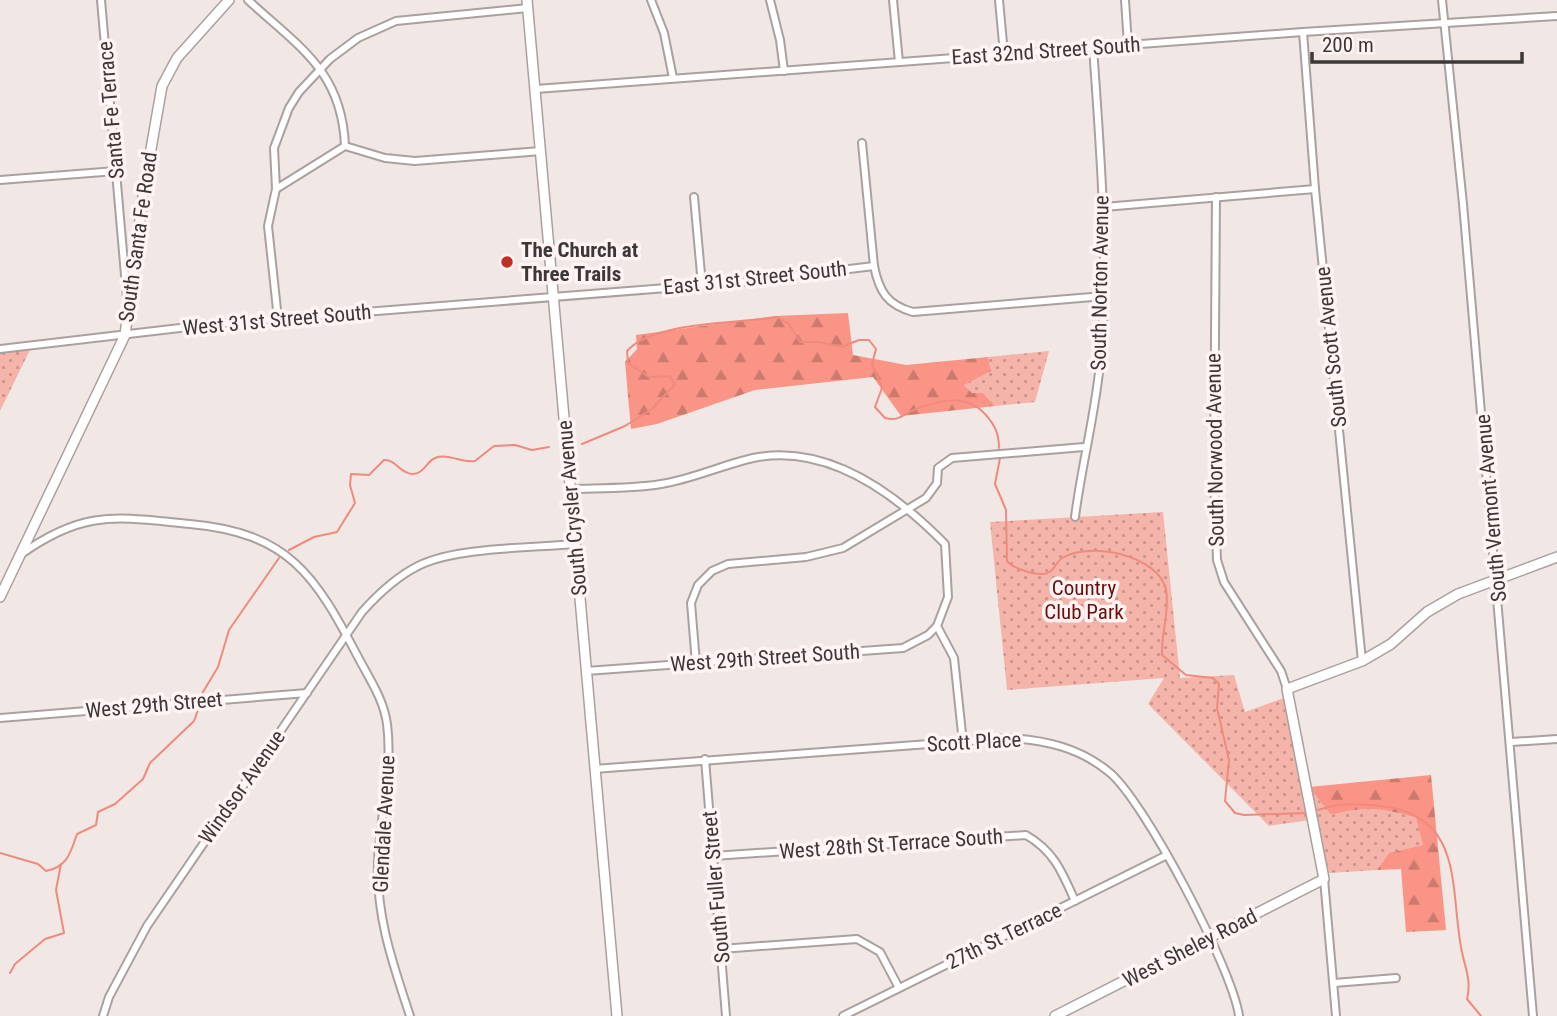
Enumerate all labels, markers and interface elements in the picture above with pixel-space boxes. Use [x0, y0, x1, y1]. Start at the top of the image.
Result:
scale bar [1312, 21, 1522, 65]
street label: East 32nd Street South [951, 32, 1141, 70]
text: 200 m [1322, 33, 1374, 57]
street label: Santa Fe Terrace [93, 40, 129, 180]
street label: South Santa Fe Road [114, 150, 162, 324]
street label: South Norton Avenue [1086, 195, 1114, 371]
place label: The Church at Three Trails [521, 238, 638, 286]
marker: The Church at Three Trails [499, 254, 515, 270]
street label: East 31st Street South [662, 256, 848, 300]
street label: South Scott Avenue [1311, 265, 1351, 429]
street label: West 31st Street South [182, 300, 372, 340]
street label: South Norwood Avenue [1201, 353, 1229, 547]
street label: South Vermont Avenue [1471, 413, 1511, 603]
street label: South Crysler Avenue [552, 419, 592, 597]
park label: Country Club Park [1044, 576, 1124, 624]
street label: West 29th Street South [669, 639, 861, 677]
street label: West 29th Street [85, 687, 223, 723]
street label: Windsor Avenue [194, 725, 290, 848]
street label: Scott Place [926, 728, 1022, 756]
street label: Glendale Avenue [368, 754, 400, 893]
street label: South Fuller Street [697, 810, 735, 964]
street label: West 28th St Terrace South [778, 824, 1004, 864]
street label: 27th St Terrace [942, 898, 1066, 974]
street label: West Sheley Road [1119, 904, 1261, 992]

